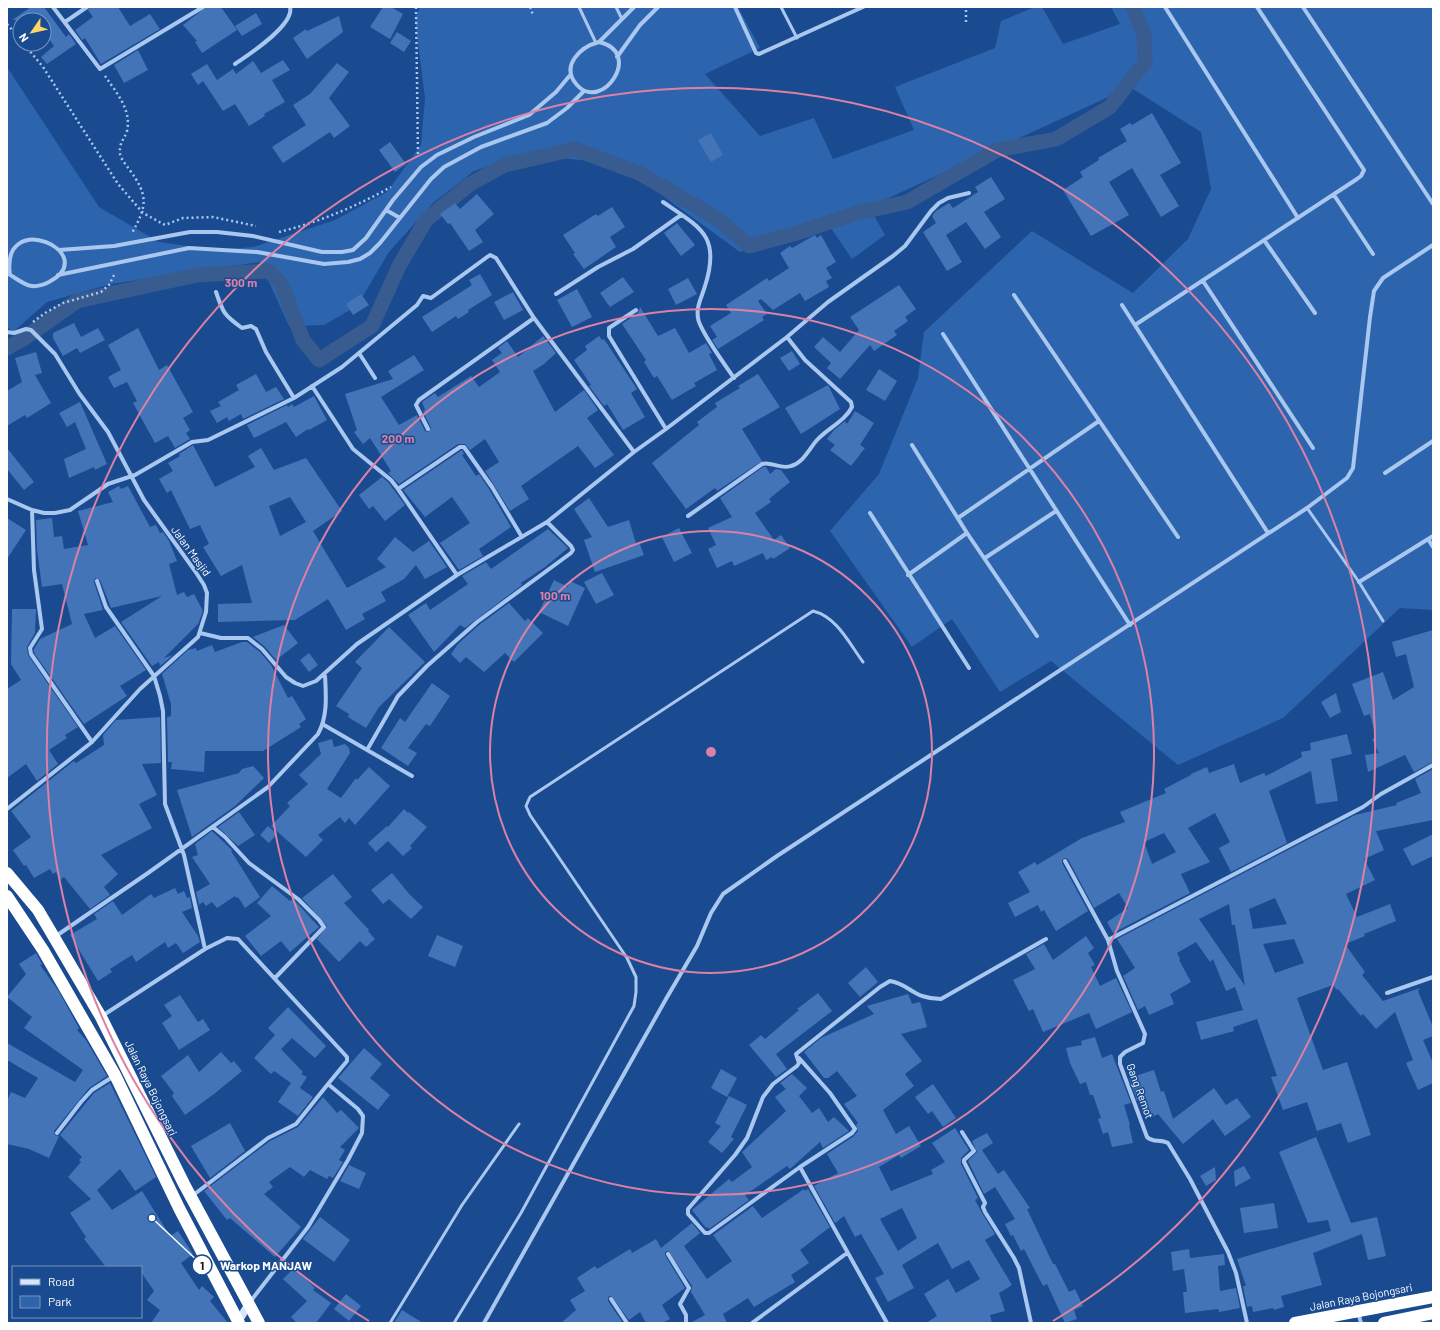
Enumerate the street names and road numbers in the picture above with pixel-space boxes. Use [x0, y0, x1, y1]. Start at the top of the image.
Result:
street label: Jalan Masjid [169, 523, 214, 578]
street label: Jalan Raya Bojongsari [123, 1038, 180, 1138]
street label: Gang Remot [1124, 1061, 1156, 1120]
street label: Jalan Raya Bojongsari [1308, 1280, 1414, 1313]

